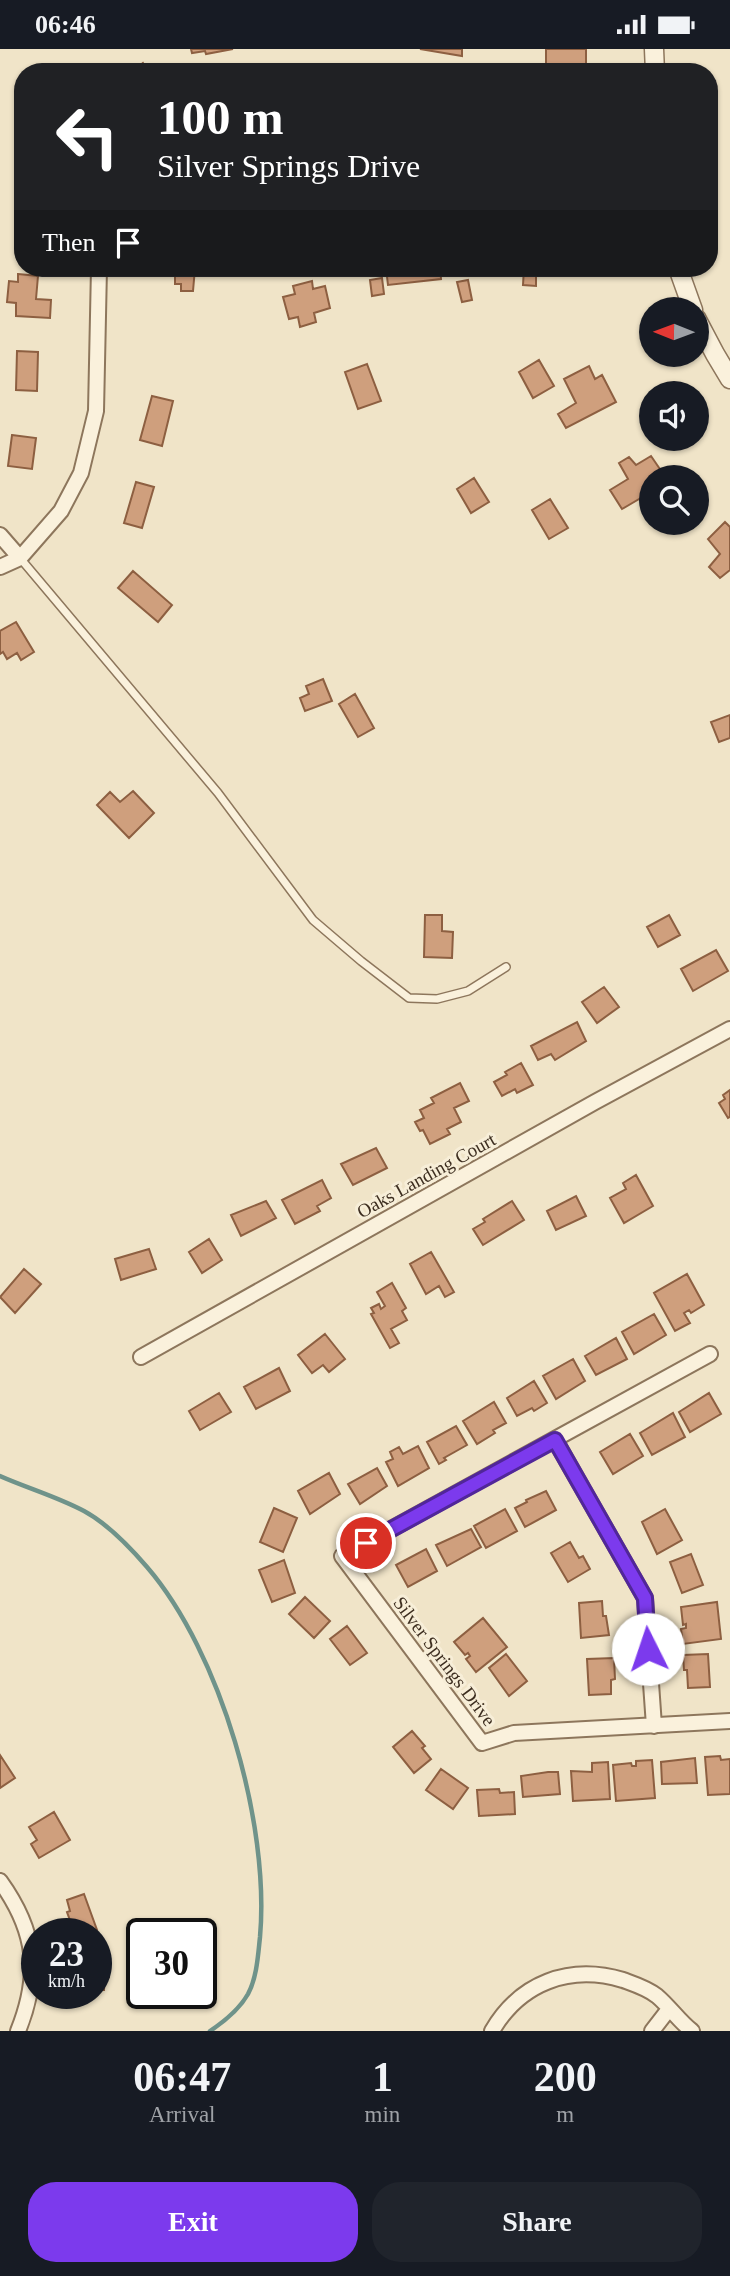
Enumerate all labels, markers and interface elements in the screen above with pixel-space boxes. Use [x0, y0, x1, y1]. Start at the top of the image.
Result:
text: 06:46 [35, 10, 96, 39]
text: 100 m [157, 90, 284, 145]
icon: left [42, 91, 133, 182]
text: Silver Springs Drive [157, 148, 420, 184]
icon: arrive [109, 224, 147, 262]
text: Then [42, 228, 95, 257]
north arrow [639, 297, 709, 367]
map controls [639, 297, 709, 535]
button: sound [639, 381, 709, 451]
button: search [639, 465, 709, 535]
street label: Oaks Landing Court [353, 1128, 500, 1222]
pin [336, 1513, 396, 1573]
icon: arrive [347, 1524, 385, 1562]
street label: Silver Springs Drive [389, 1593, 500, 1730]
position arrow [611, 1612, 685, 1686]
speed limit sign: 30 [126, 1918, 217, 2009]
text: 23 [49, 1935, 84, 1974]
text: km/h [48, 1971, 85, 1991]
text: 06:47 [133, 2054, 231, 2100]
text: 1 [372, 2054, 393, 2100]
text: 200 [534, 2054, 597, 2100]
text: Arrival [149, 2102, 216, 2127]
text: min [365, 2102, 400, 2127]
text: m [556, 2102, 574, 2127]
button: Exit [28, 2182, 358, 2262]
button: Share [372, 2182, 702, 2262]

